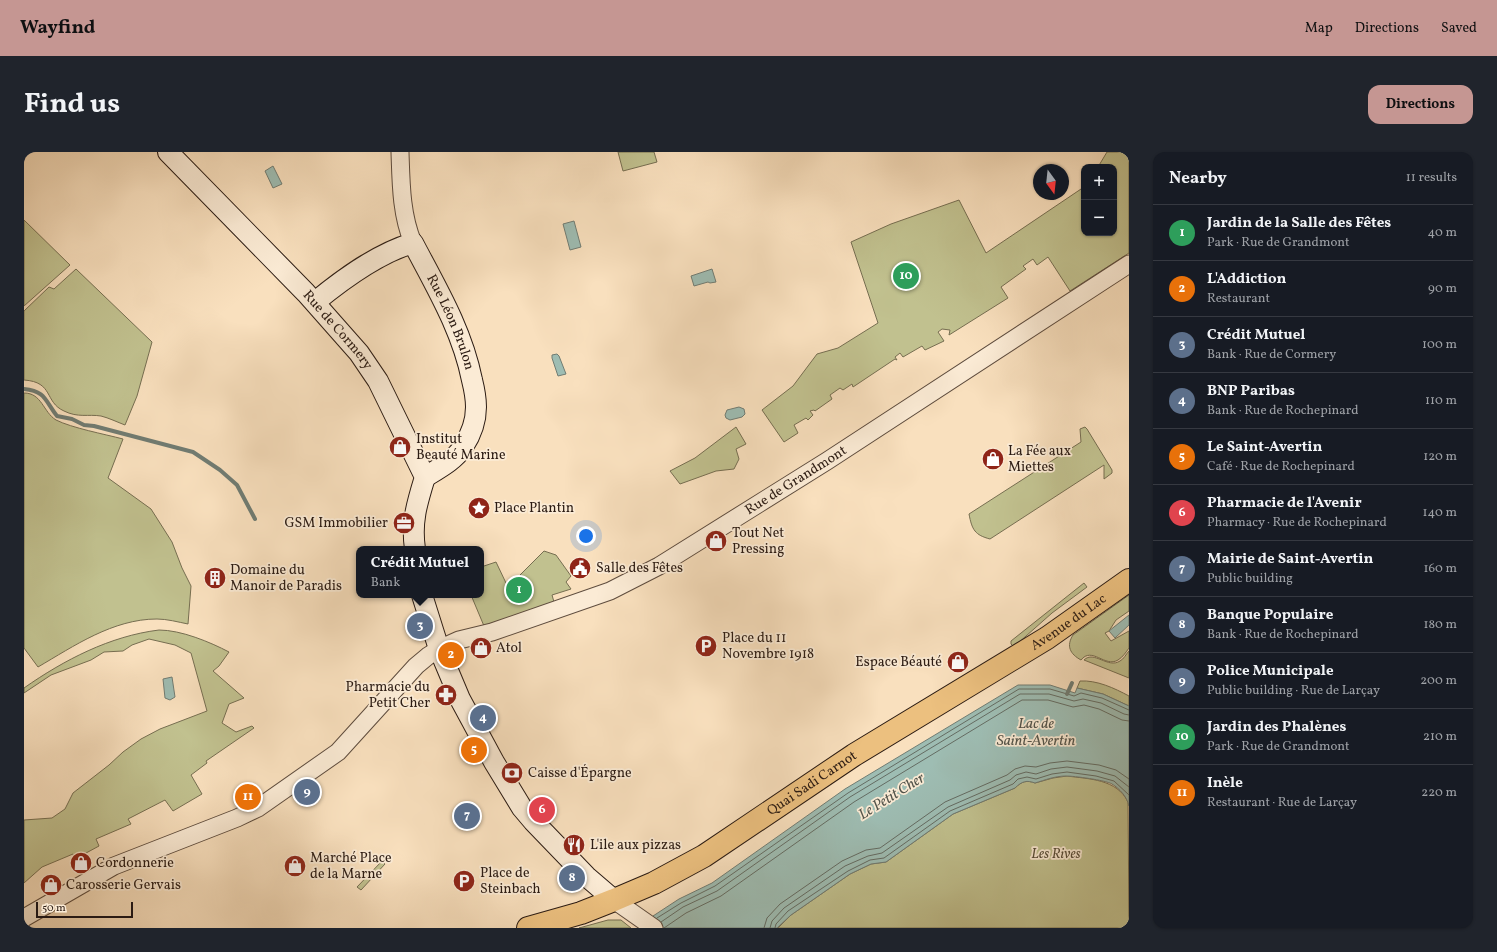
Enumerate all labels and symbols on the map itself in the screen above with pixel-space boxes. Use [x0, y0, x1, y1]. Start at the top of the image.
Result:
north arrow [1033, 164, 1069, 200]
pin: 10 [893, 261, 919, 291]
street label: Rue Léon Brulon [422, 271, 479, 372]
street label: Rue de Cormery [298, 286, 377, 374]
place label: Institut Beauté Marine [416, 430, 506, 465]
shop icon: Institut Beauté Marine [387, 434, 413, 460]
street label: Rue de Grandmont [741, 441, 851, 519]
place label: La Fée aux Miettes [1008, 442, 1071, 477]
shop icon: La Fée aux Miettes [980, 446, 1006, 472]
place icon: Place Plantin [466, 495, 492, 521]
place label: Place Plantin [494, 499, 574, 518]
office icon: GSM Immobilier [391, 510, 417, 536]
place label: GSM Immobilier [284, 514, 388, 533]
place label: Tout Net Pressing [732, 524, 784, 559]
your location [576, 526, 596, 546]
shop icon: Tout Net Pressing [703, 528, 729, 554]
public building icon: Salle des Fêtes [567, 555, 593, 581]
place label: Salle des Fêtes [596, 559, 683, 578]
place label: Domaine du Manoir de Paradis [230, 561, 342, 596]
building icon: Domaine du Manoir de Paradis [202, 565, 228, 591]
pin: 1 [506, 575, 532, 605]
street label: Avenue du Lac [1027, 589, 1110, 655]
pin: 3 [407, 611, 433, 641]
place label: Place du 11 Novembre 1918 [722, 629, 814, 664]
parking icon: Place du 11 Novembre 1918 [693, 633, 719, 659]
shop icon: Atol [468, 635, 494, 661]
place label: Atol [496, 639, 522, 658]
pin: 2 [438, 640, 464, 670]
shop icon: Espace Béauté [945, 649, 971, 675]
place label: Espace Béauté [855, 653, 942, 672]
place label: Pharmacie du Petit Cher [346, 678, 430, 713]
pharmacy icon: Pharmacie du Petit Cher [433, 682, 459, 708]
pin: 4 [470, 703, 496, 733]
water label: Lac de Saint-Avertin [997, 714, 1075, 752]
pin: 5 [461, 735, 487, 765]
street label: Quai Sadi Carnot [763, 746, 861, 820]
bank icon: Caisse d'Épargne [499, 760, 525, 786]
place label: Caisse d'Épargne [528, 764, 632, 783]
water label: Le Petit Cher [855, 768, 929, 826]
pin: 9 [294, 777, 320, 807]
pin: 11 [235, 782, 261, 812]
pin: 6 [529, 795, 555, 825]
pin: 7 [454, 801, 480, 831]
restaurant icon: L'ile aux pizzas [561, 832, 587, 858]
place label: L'ile aux pizzas [590, 836, 681, 855]
park label: Les Rives [1031, 845, 1081, 864]
place label: Marché Place de la Marne [310, 849, 392, 884]
shop icon: Cordonnerie [68, 850, 94, 876]
shop icon: Marché Place de la Marne [282, 853, 308, 879]
place label: Cordonnerie [96, 854, 174, 873]
pin: 8 [559, 863, 585, 893]
place label: Place de Steinbach [480, 864, 541, 899]
parking icon: Place de Steinbach [451, 868, 477, 894]
shop icon: Carosserie Gervais [38, 872, 64, 898]
place label: Carosserie Gervais [66, 876, 181, 895]
scale bar [36, 900, 133, 919]

